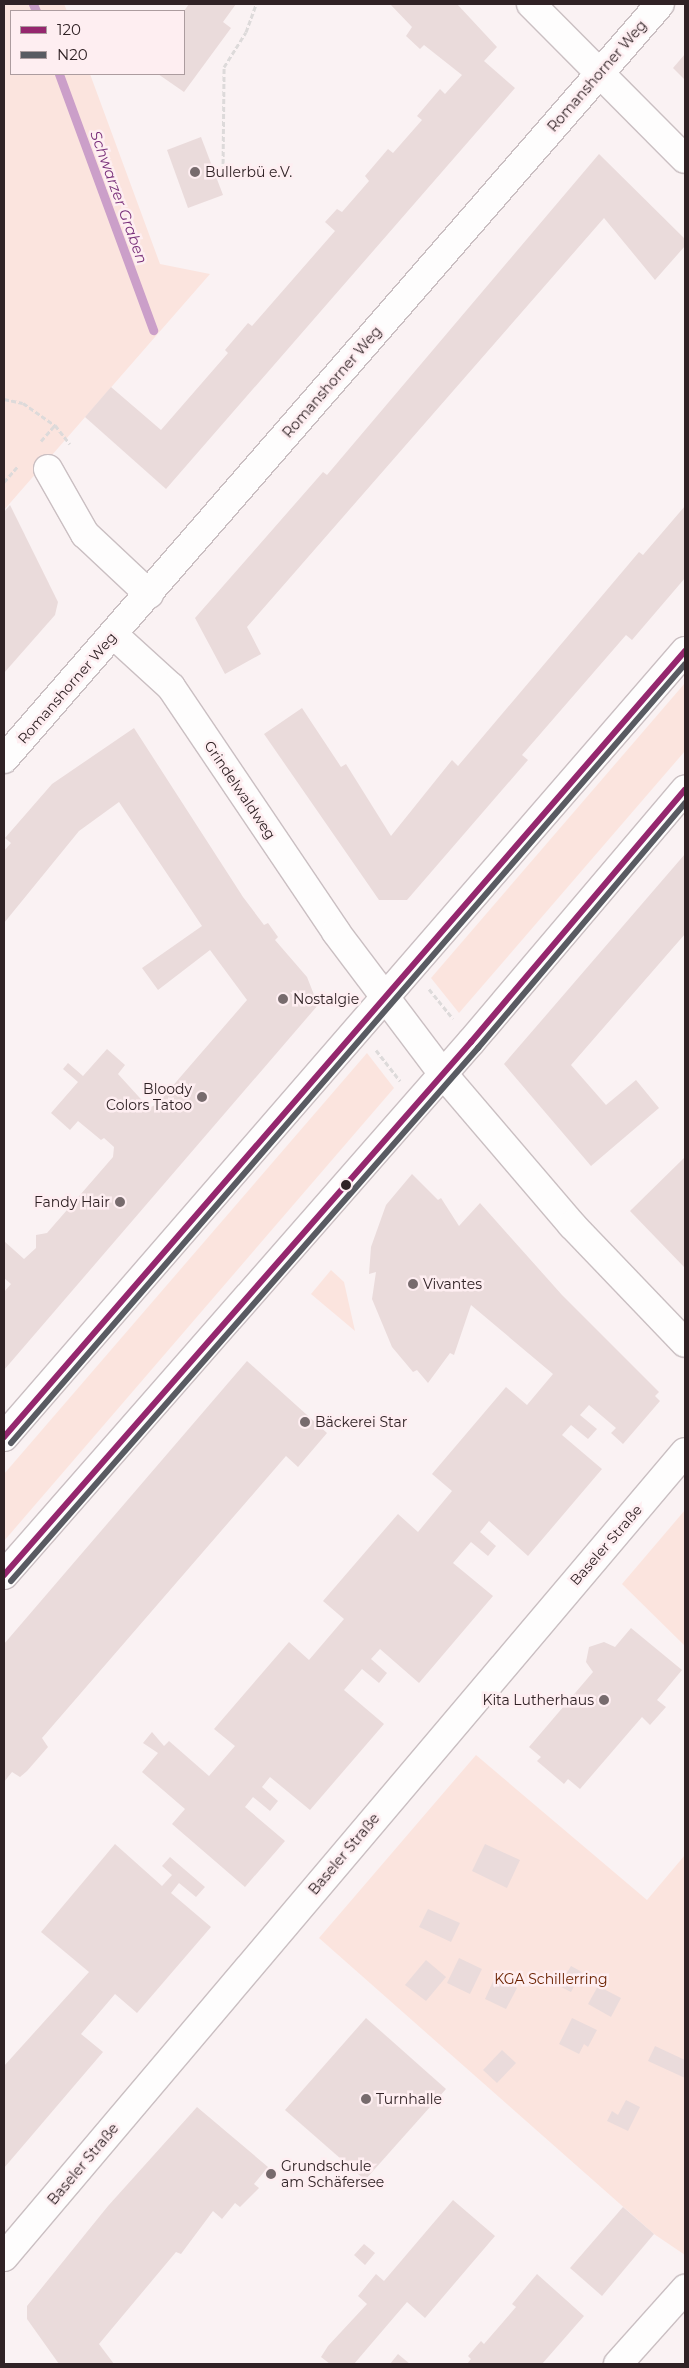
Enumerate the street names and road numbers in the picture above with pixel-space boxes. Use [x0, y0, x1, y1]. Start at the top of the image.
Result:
street label: Romanshorner Weg [544, 17, 650, 135]
street label: Romanshorner Weg [279, 323, 385, 441]
street label: Romanshorner Weg [14, 629, 120, 747]
street label: Grindelwaldweg [201, 738, 279, 842]
street label: Baseler Straße [567, 1501, 645, 1589]
street label: Baseler Straße [305, 1810, 383, 1898]
street label: Baseler Straße [44, 2120, 122, 2208]

